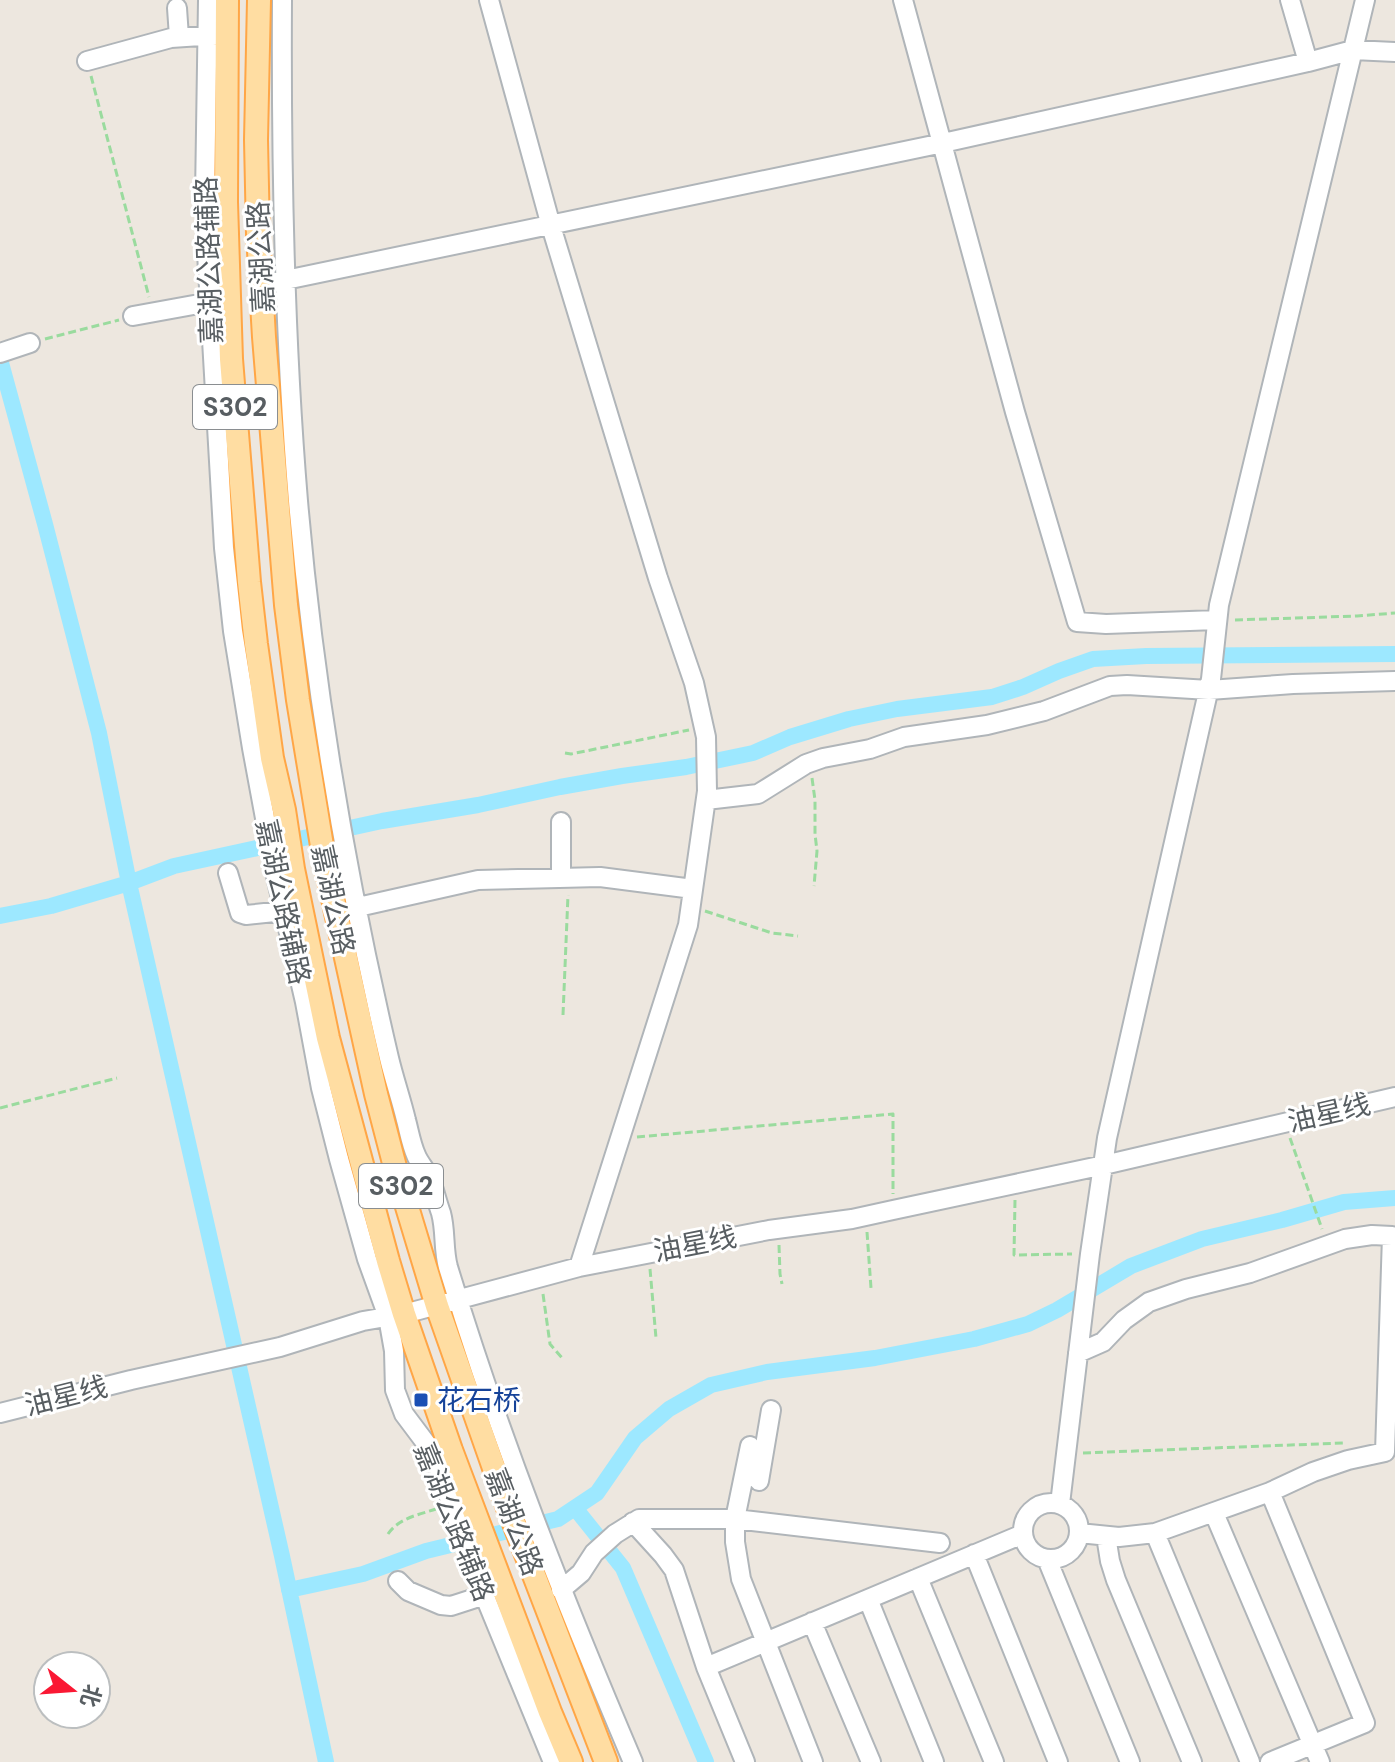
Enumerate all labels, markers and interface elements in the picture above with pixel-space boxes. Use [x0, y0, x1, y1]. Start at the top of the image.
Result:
street label: 嘉湖公路辅路 [188, 175, 230, 345]
street label: 嘉湖公路 [240, 200, 282, 314]
road number: S302 [193, 385, 277, 429]
street label: 嘉湖公路辅路 [247, 816, 319, 988]
street label: 嘉湖公路 [303, 841, 363, 959]
street label: 油星线 [1284, 1086, 1374, 1140]
road number: S302 [359, 1164, 443, 1208]
street label: 油星线 [650, 1218, 740, 1270]
street label: 油星线 [21, 1368, 111, 1424]
place label: 花石桥 [437, 1382, 521, 1419]
marker: 花石桥 [412, 1391, 430, 1409]
street label: 嘉湖公路辅路 [405, 1437, 503, 1607]
street label: 嘉湖公路 [477, 1463, 551, 1581]
north arrow [32, 1650, 112, 1730]
text: 北 [74, 1681, 108, 1710]

